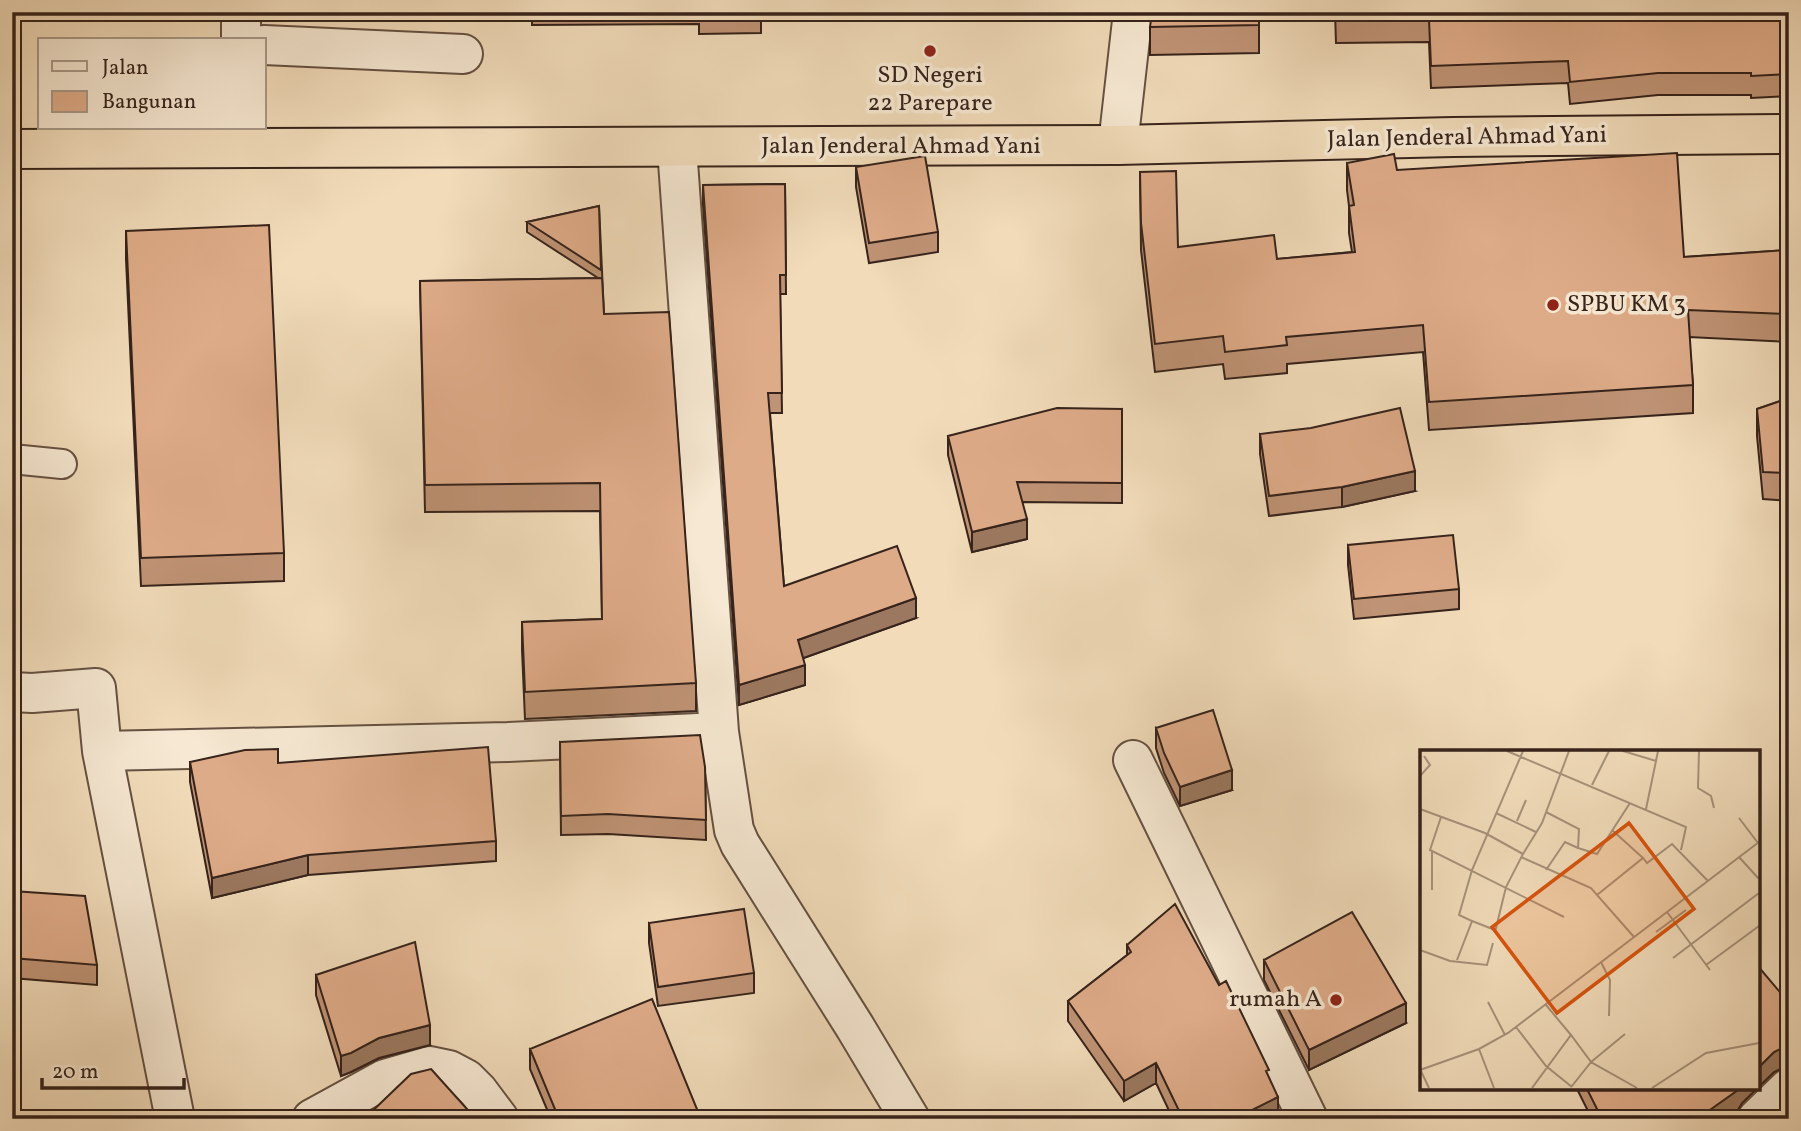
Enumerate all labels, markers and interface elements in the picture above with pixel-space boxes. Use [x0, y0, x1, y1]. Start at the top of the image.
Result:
legend [38, 38, 266, 130]
marker: SD Negeri 22 Parepare [922, 43, 938, 59]
text: Jalan [102, 54, 149, 83]
place label: SD Negeri 22 Parepare [867, 59, 993, 121]
text: Bangunan [102, 88, 196, 117]
street label: Jalan Jenderal Ahmad Yani [1327, 119, 1607, 157]
street label: Jalan Jenderal Ahmad Yani [761, 130, 1041, 164]
place label: SPBU KM 3 [1567, 288, 1686, 322]
marker: SPBU KM 3 [1545, 297, 1561, 313]
inset map [1420, 750, 1759, 1089]
place label: rumah A [1229, 983, 1322, 1017]
marker: rumah A [1328, 992, 1344, 1008]
scale bar [42, 1047, 184, 1091]
text: 20 m [52, 1058, 98, 1087]

